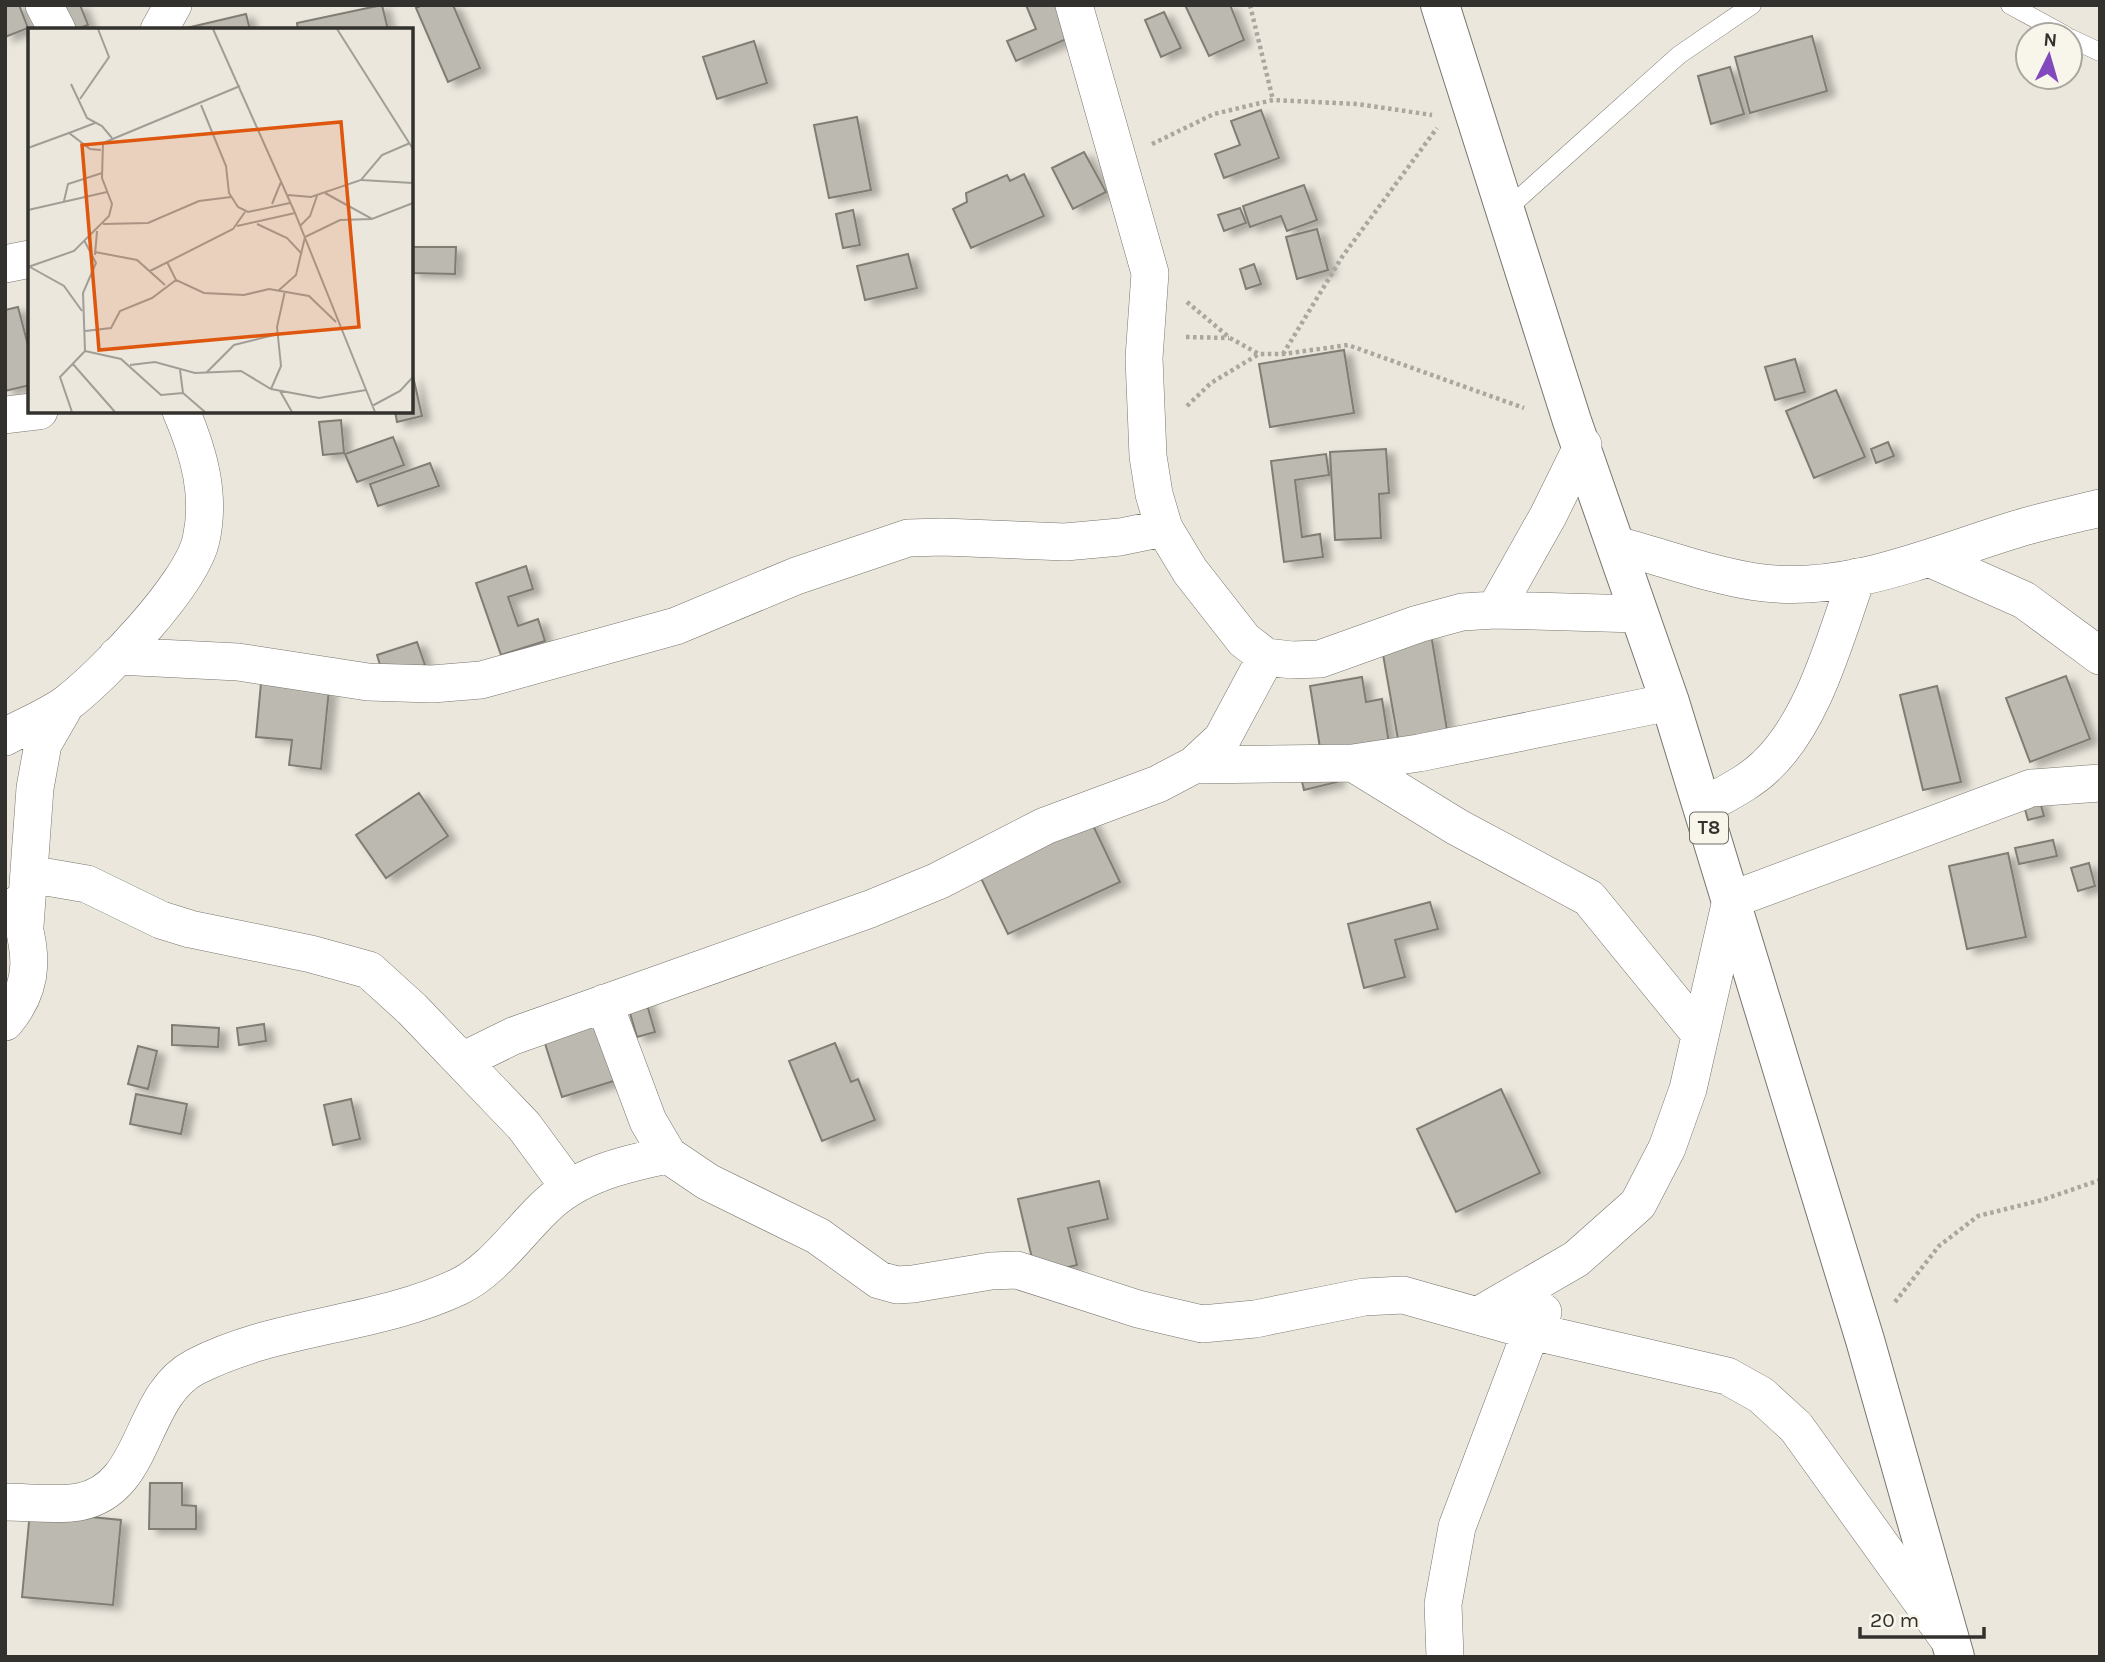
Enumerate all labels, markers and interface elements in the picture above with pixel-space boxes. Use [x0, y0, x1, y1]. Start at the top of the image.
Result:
north arrow [2014, 21, 2084, 91]
inset map [28, 28, 413, 413]
text: N [2043, 29, 2058, 52]
road number: T8 [1690, 813, 1728, 844]
scale bar [1860, 1596, 1984, 1640]
text: 20 m [1870, 1608, 1919, 1632]

